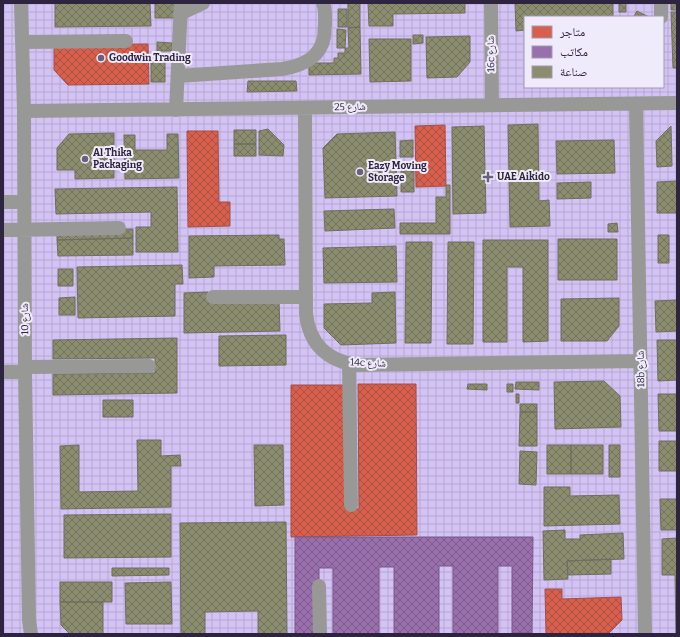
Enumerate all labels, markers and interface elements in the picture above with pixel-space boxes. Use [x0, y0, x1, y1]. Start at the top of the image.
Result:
legend [524, 16, 664, 88]
text: متاجر [559, 25, 585, 39]
street label: 16c شارع [485, 35, 497, 72]
text: مكاتب [560, 45, 588, 59]
place label: Goodwin Trading [109, 52, 191, 64]
marker: Goodwin Trading [96, 53, 106, 63]
text: صناعة [560, 65, 587, 79]
street label: شارع 25 [334, 101, 366, 113]
place label: Al Thika Packaging [93, 147, 142, 171]
marker: Al Thika Packaging [80, 154, 90, 164]
place label: Eazy Moving Storage [368, 160, 427, 184]
marker: Eazy Moving Storage [355, 167, 365, 177]
marker: UAE Aikido [482, 171, 494, 183]
place label: UAE Aikido [497, 171, 550, 183]
street label: شارع 10 [19, 303, 31, 335]
street label: 18b شارع [635, 350, 647, 387]
street label: 14c شارع [350, 356, 387, 370]

